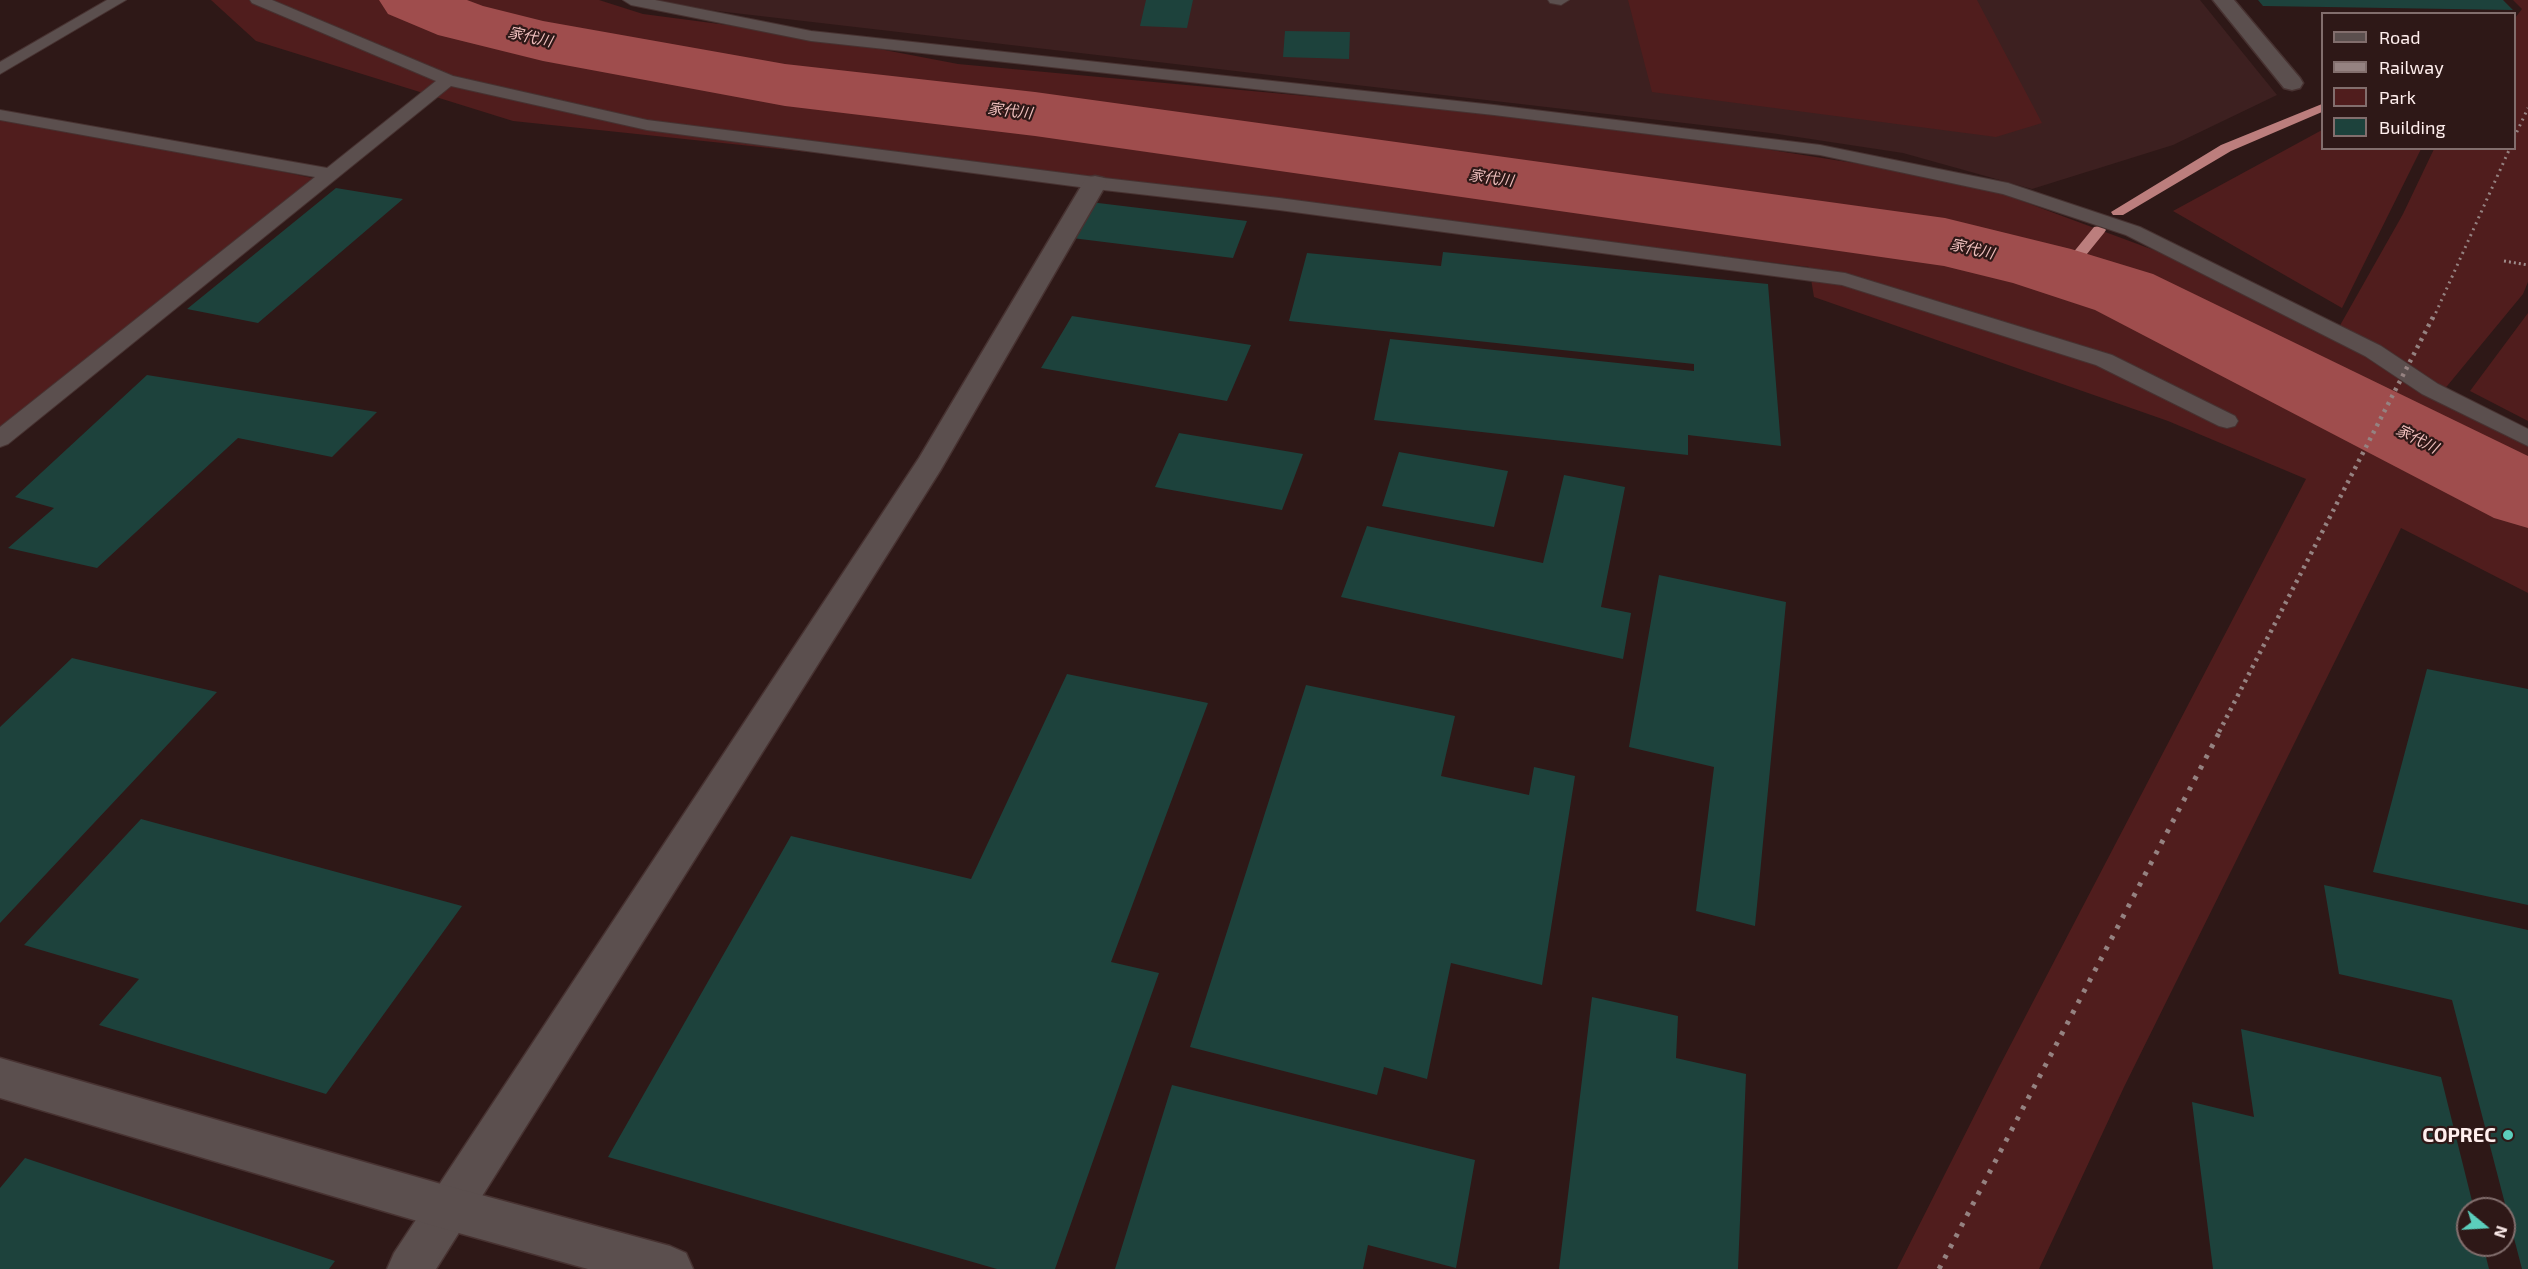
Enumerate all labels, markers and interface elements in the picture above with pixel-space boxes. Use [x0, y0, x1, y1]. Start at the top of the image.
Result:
legend [2321, 12, 2516, 150]
water label: 家代川 [506, 23, 554, 51]
text: Road [2379, 26, 2420, 48]
text: Railway [2379, 56, 2444, 78]
text: Park [2379, 86, 2416, 108]
water label: 家代川 [987, 99, 1033, 123]
text: Building [2379, 116, 2446, 138]
water label: 家代川 [1467, 166, 1515, 190]
water label: 家代川 [1948, 235, 1996, 263]
water label: 家代川 [2393, 421, 2441, 457]
place label: COPREC [2422, 1123, 2496, 1147]
marker: COPREC [2501, 1128, 2515, 1142]
north arrow [2456, 1197, 2516, 1257]
text: N [2491, 1224, 2513, 1241]

